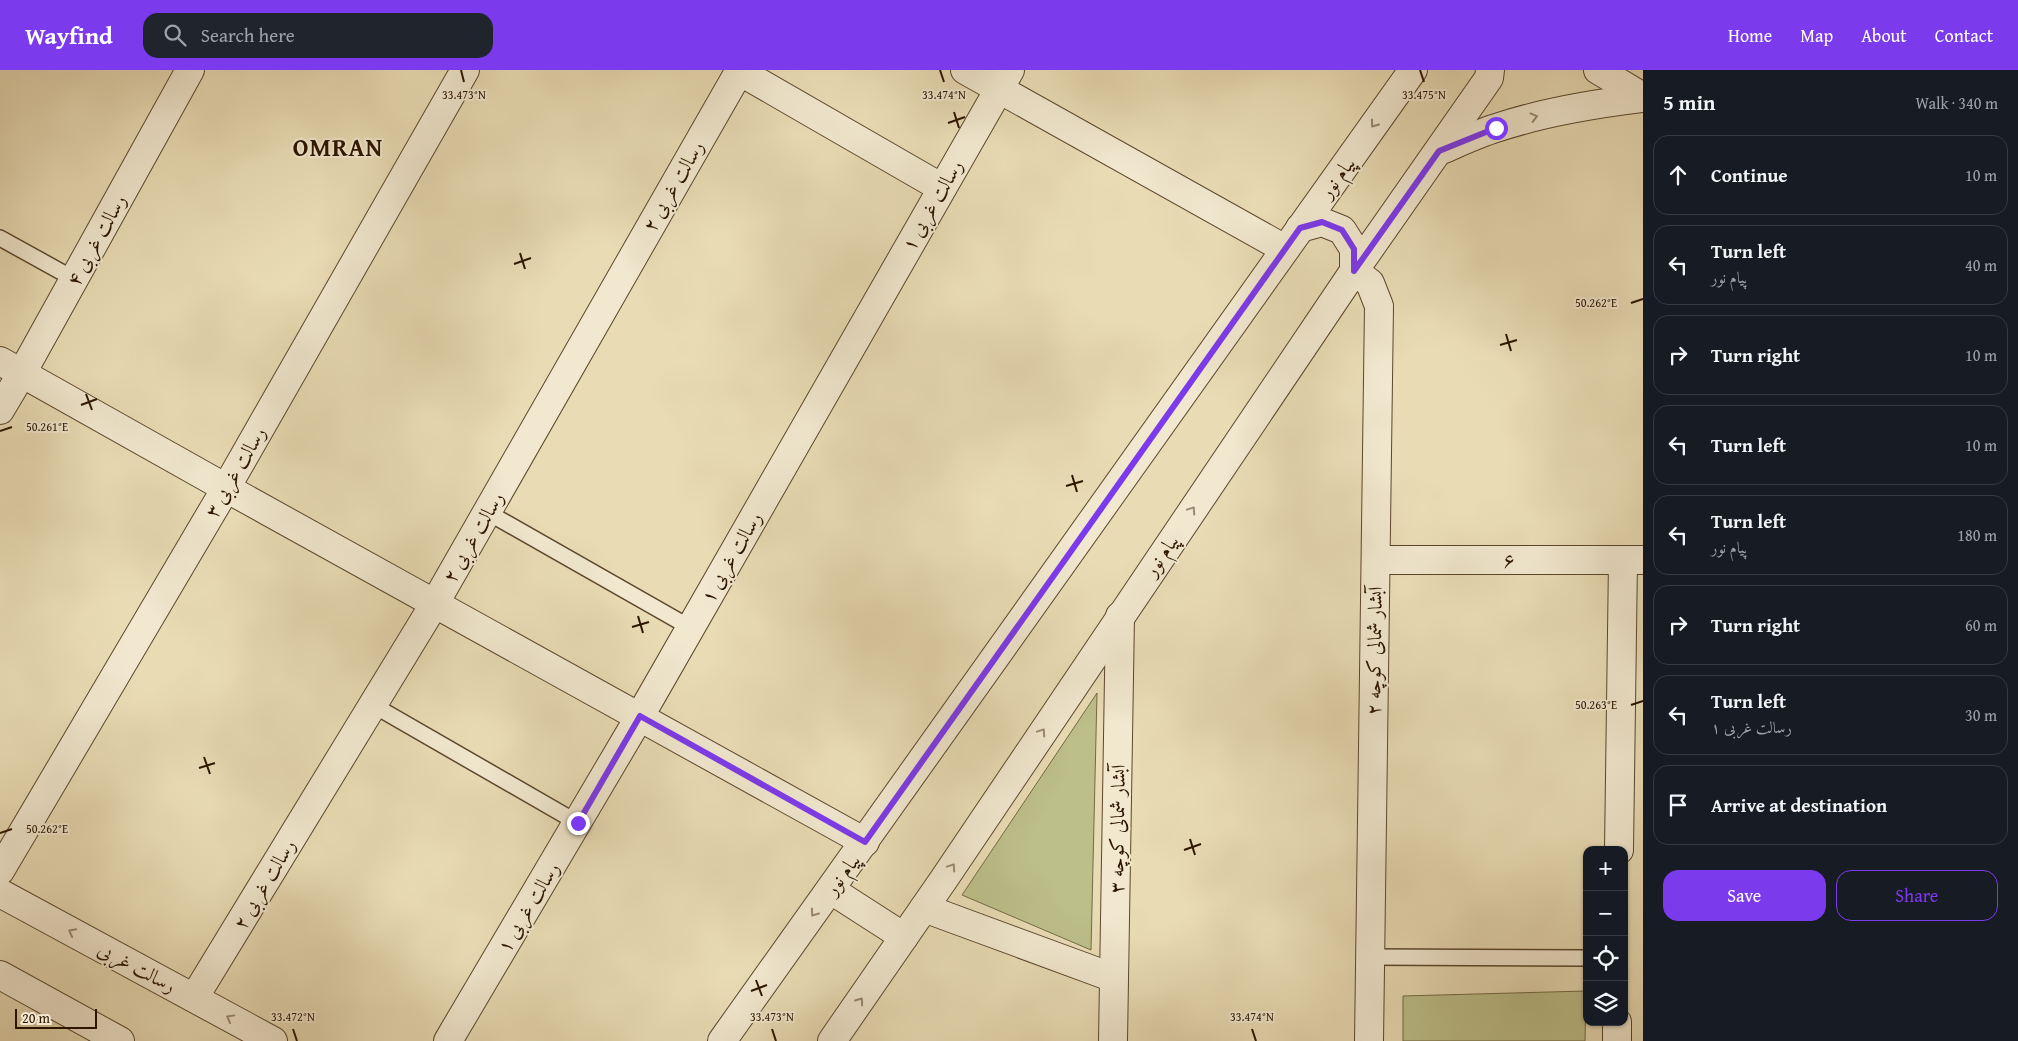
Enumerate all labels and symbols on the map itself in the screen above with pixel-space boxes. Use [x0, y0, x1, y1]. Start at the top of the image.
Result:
text: 33.473°N [442, 86, 486, 103]
text: 33.474°N [922, 86, 966, 103]
text: 33.475°N [1402, 86, 1446, 103]
one-way arrow [1530, 112, 1539, 123]
route start [1485, 117, 1508, 140]
one-way arrow [1372, 118, 1380, 127]
district label: OMRAN [293, 129, 383, 165]
street label: رسالت غربی ۲ [635, 135, 711, 237]
street label: پیام نور [1310, 150, 1365, 208]
street label: رسالت غربی ۱ [894, 154, 970, 256]
street label: رسالت غربی ۴ [58, 189, 134, 291]
text: 50.262°E [1575, 294, 1617, 311]
text: 50.261°E [26, 418, 68, 435]
street label: رسالت غربی ۳ [197, 421, 273, 523]
street label: رسالت غربی ۲ [435, 486, 511, 588]
street label: رسالت غربی ۱ [693, 506, 769, 608]
one-way arrow [1186, 506, 1195, 516]
street label: پیام نور [1135, 528, 1189, 586]
street label: ۶ [1503, 545, 1515, 574]
street label: آبشار شمالی کوچه ۲ [1358, 584, 1389, 716]
text: 50.263°E [1575, 696, 1617, 713]
one-way arrow [1036, 728, 1046, 737]
street label: آبشار شمالی کوچه ۳ [1101, 762, 1132, 894]
route end [567, 812, 590, 835]
text: 50.262°E [26, 820, 68, 837]
street label: رسالت غربی ۲ [225, 833, 303, 935]
street label: پیام نور [815, 847, 870, 905]
street label: رسالت غربی ۱ [489, 856, 567, 958]
one-way arrow [946, 863, 955, 873]
one-way arrow [811, 907, 820, 916]
one-way arrow [69, 928, 78, 938]
street label: رسالت غربی [92, 934, 182, 1000]
one-way arrow [854, 997, 863, 1007]
scale bar [15, 1006, 98, 1029]
text: 33.472°N [271, 1008, 315, 1025]
text: 33.473°N [750, 1008, 794, 1025]
text: 33.474°N [1230, 1008, 1274, 1025]
one-way arrow [227, 1014, 236, 1024]

